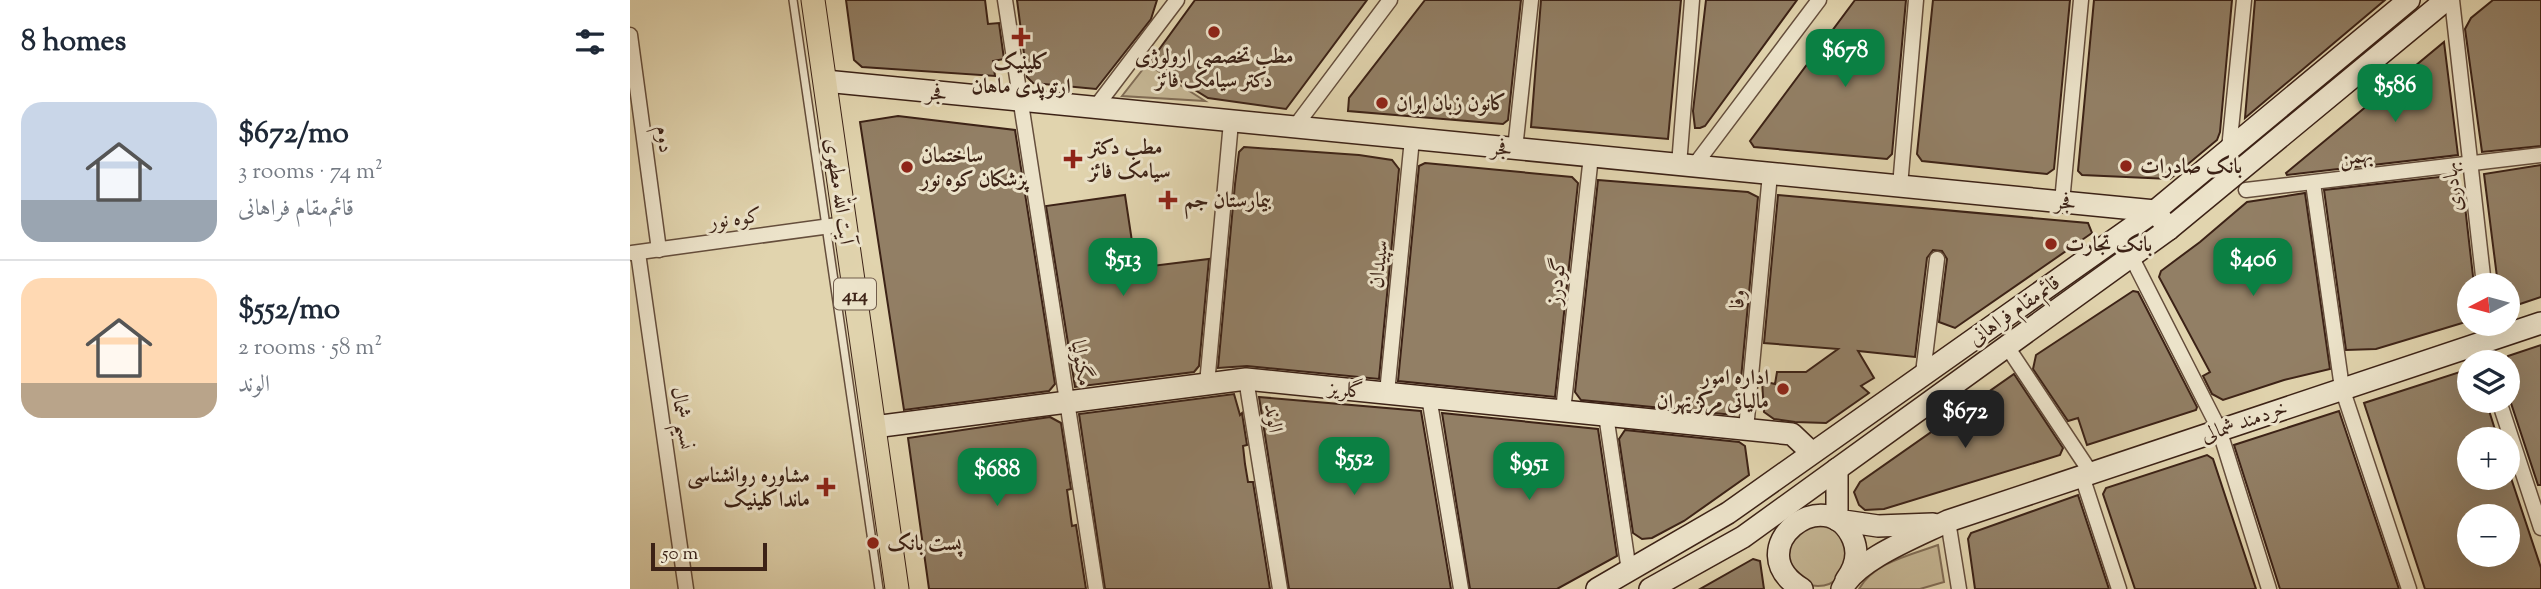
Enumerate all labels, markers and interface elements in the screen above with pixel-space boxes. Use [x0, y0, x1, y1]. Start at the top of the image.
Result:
text: 8 homes [21, 21, 126, 64]
icon: filters [571, 23, 609, 61]
marker: مطب تخصصی ارولوژی دکتر سیامک فائز [1206, 24, 1222, 40]
marker: کلینیک ارتوپدی ماهان [1011, 27, 1031, 47]
pin: $678 [1804, 29, 1886, 89]
text: $678 [1822, 35, 1868, 68]
place label: مطب تخصصی ارولوژی دکتر سیامک فائز [1135, 43, 1293, 97]
place label: کلینیک ارتوپدی ماهان [971, 49, 1071, 103]
pin: $586 [2354, 64, 2436, 124]
text: $586 [2373, 70, 2417, 103]
street label: فجر [923, 79, 949, 111]
place label: کانون زبان ایران [1396, 90, 1507, 120]
marker: کانون زبان ایران [1374, 95, 1390, 111]
text: $672/mo [238, 113, 349, 156]
street label: دوم [645, 124, 680, 155]
icon: home [77, 130, 161, 214]
place label: مطب دکتر سیامک فائز [1087, 134, 1171, 188]
street label: فجر [1488, 134, 1514, 166]
street label: آیت الله مطهری [816, 136, 865, 249]
street label: بهمن [2338, 141, 2375, 175]
place label: ساختمان پزشکان کوه نور [919, 142, 1030, 196]
marker: مطب دکتر سیامک فائز [1063, 149, 1083, 169]
place label: بانک صادرات [2140, 153, 2242, 183]
text: 3 rooms · 74 m² [238, 156, 383, 189]
marker: بانک صادرات [2118, 158, 2134, 174]
marker: ساختمان پزشکان کوه نور [899, 159, 915, 175]
street label: بهادری [2436, 160, 2472, 213]
place label: بیمارستان جم [1184, 187, 1272, 219]
street label: فجر [2052, 188, 2078, 220]
marker: بیمارستان جم [1158, 190, 1178, 210]
text: قائم‌مقام فراهانی [238, 193, 354, 226]
street label: کوه نور [705, 201, 764, 239]
place label: بانک تجارت [2065, 231, 2152, 261]
marker: بانک تجارت [2043, 236, 2059, 252]
pin: $513 [1082, 238, 1164, 298]
street label: سپیدان [1363, 238, 1397, 290]
pin: $406 [2212, 238, 2294, 298]
text: $513 [1104, 244, 1142, 277]
text: $406 [2229, 244, 2277, 277]
street label: گودرز [1540, 256, 1575, 308]
street label: قائم‌مقام فراهانی [1963, 269, 2068, 355]
north arrow [2457, 273, 2520, 336]
map controls [2457, 273, 2520, 567]
road number: 414 [834, 278, 876, 310]
street label: وفا [1723, 288, 1755, 310]
text: $552/mo [238, 289, 340, 332]
icon: home [77, 306, 161, 390]
text: 2 rooms · 58 m² [238, 332, 382, 365]
street label: مگنولیا [1062, 338, 1098, 389]
button: layers [2457, 350, 2520, 413]
place label: اداره امور مالیاتی مرکز تهران [1656, 364, 1769, 418]
text: الوند [238, 369, 270, 402]
street label: گلریز [1325, 374, 1365, 408]
marker: اداره امور مالیاتی مرکز تهران [1775, 381, 1791, 397]
street label: نسیم شمال [658, 385, 700, 452]
pin: $672 [1924, 391, 2006, 450]
street label: خردمند شمالی [2197, 394, 2292, 452]
text: $672 [1942, 396, 1988, 429]
street label: الوند [1255, 402, 1289, 435]
button: + [2457, 427, 2520, 490]
pin: $552 [1313, 438, 1395, 497]
pin: $951 [1488, 442, 1570, 502]
text: $552 [1335, 443, 1373, 476]
pin: $688 [956, 448, 1038, 508]
text: $951 [1509, 448, 1549, 481]
text: $688 [974, 454, 1020, 487]
place label: مشاوره روانشناسی مانداکلینیک [687, 462, 810, 516]
marker: مشاوره روانشناسی مانداکلینیک [816, 477, 836, 497]
button: − [2457, 504, 2520, 567]
place label: پست بانک [887, 530, 963, 560]
marker: پست بانک [865, 535, 881, 551]
scale bar [651, 540, 766, 572]
text: 50 m [662, 541, 698, 568]

